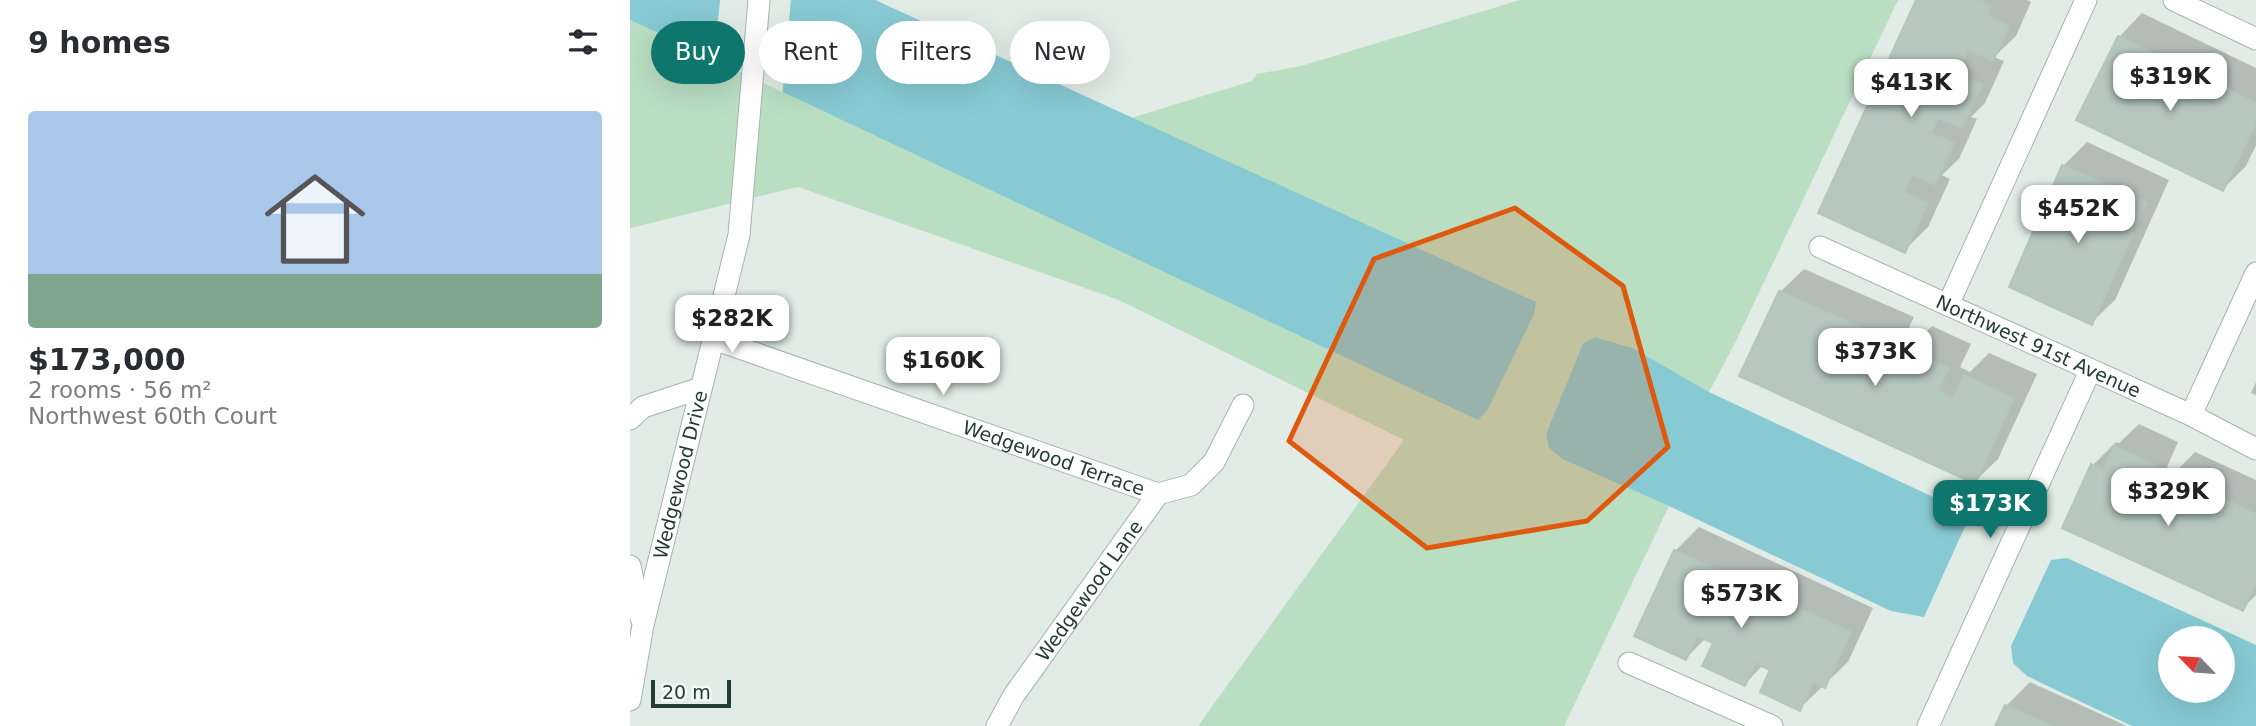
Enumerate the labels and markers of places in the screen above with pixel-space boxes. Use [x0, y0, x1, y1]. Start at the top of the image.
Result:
pin: $319K [2121, 54, 2219, 113]
pin: $413K [1862, 60, 1960, 119]
pin: $452K [2029, 186, 2127, 245]
pin: $282K [683, 296, 781, 355]
pin: $373K [1826, 328, 1924, 388]
pin: $160K [894, 338, 992, 397]
pin: $329K [2119, 468, 2217, 528]
pin: $173K [1941, 480, 2039, 540]
pin: $573K [1692, 570, 1790, 630]

